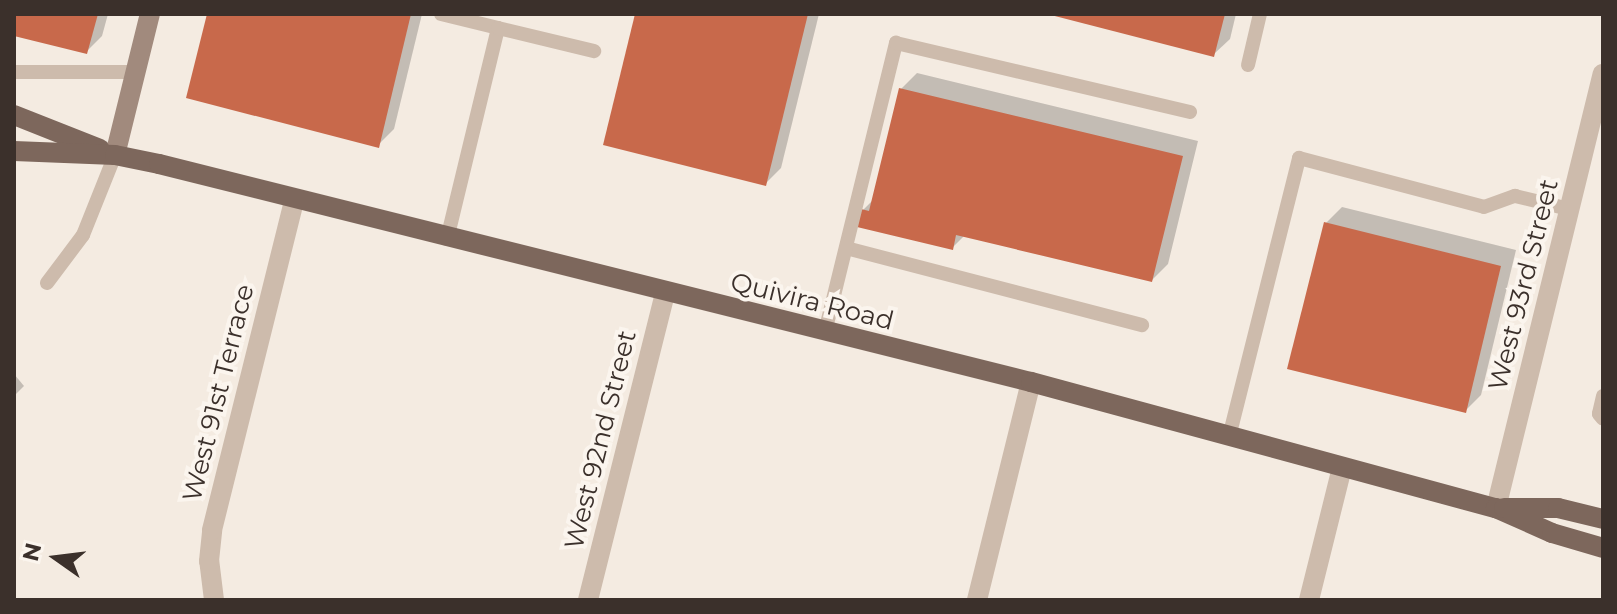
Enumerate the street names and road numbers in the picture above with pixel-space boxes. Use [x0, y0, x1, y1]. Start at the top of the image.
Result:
street label: West 93rd Street [1483, 176, 1565, 394]
street label: Quivira Road [727, 267, 897, 337]
street label: West 91st Terrace [177, 281, 261, 505]
street label: West 92nd Street [559, 327, 643, 553]

